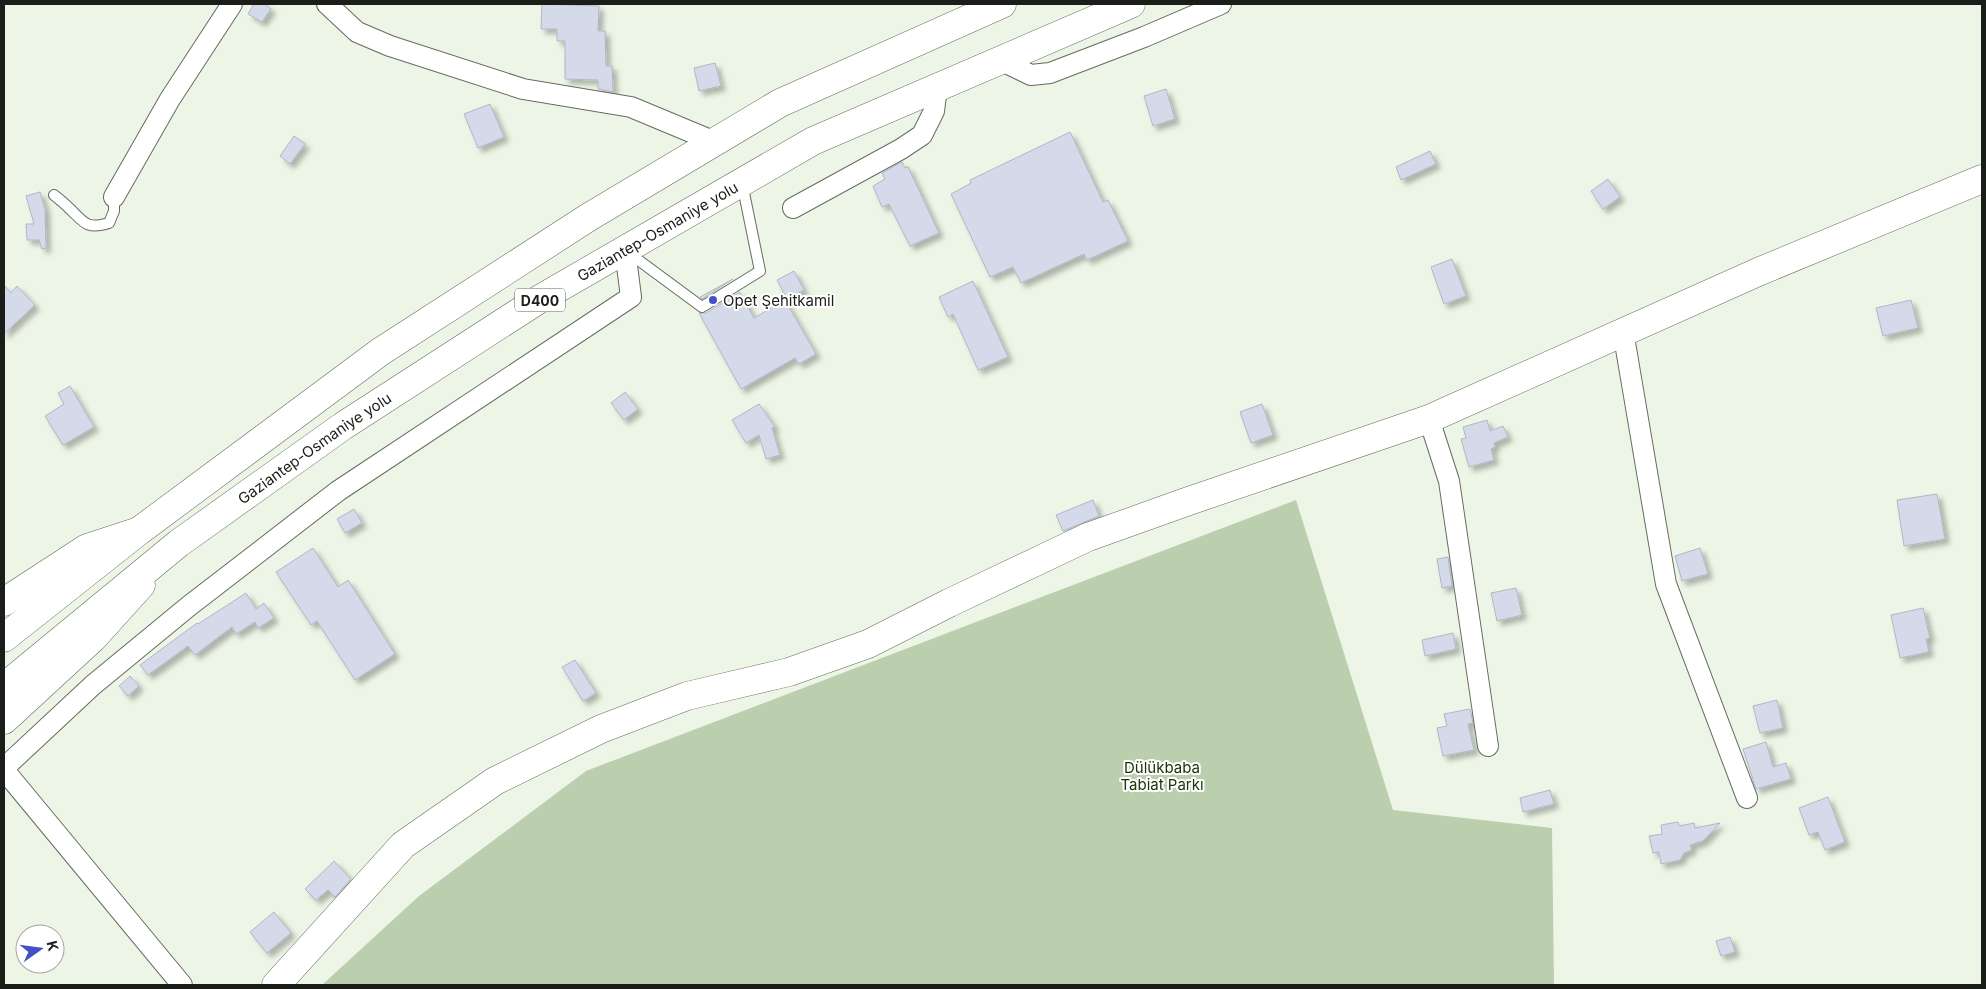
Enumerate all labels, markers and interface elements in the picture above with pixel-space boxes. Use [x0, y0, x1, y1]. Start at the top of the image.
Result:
street label: Gaziantep-Osmaniye yolu [573, 177, 741, 285]
road number: D400 [515, 288, 565, 312]
place label: Opet Şehitkamil [723, 291, 834, 310]
marker: Opet Şehitkamil [707, 294, 719, 306]
street label: Gaziantep-Osmaniye yolu [234, 388, 395, 508]
park label: Dülükbaba Tabiat Parkı [1120, 758, 1204, 794]
north arrow [15, 924, 65, 974]
text: K [44, 939, 63, 953]

